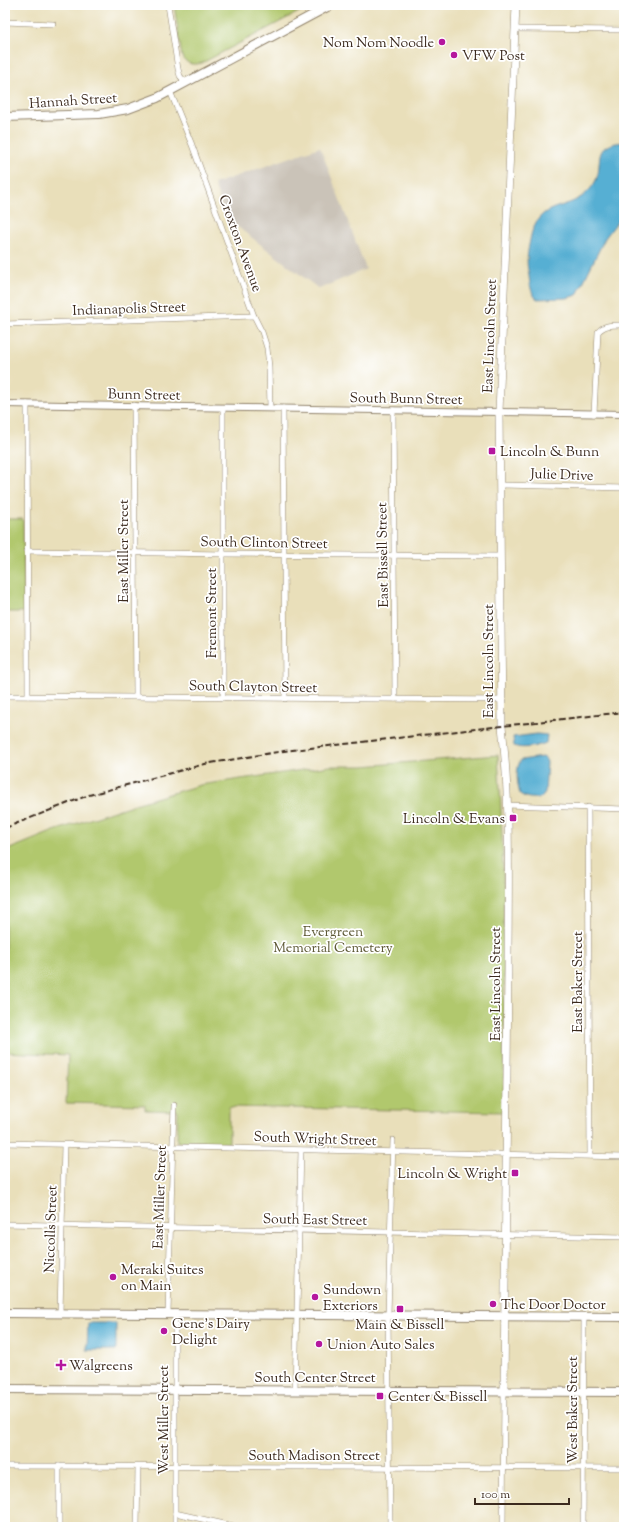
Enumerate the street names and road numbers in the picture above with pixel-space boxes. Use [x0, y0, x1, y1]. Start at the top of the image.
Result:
street label: Hannah Street [29, 89, 118, 115]
street label: Croxton Avenue [212, 192, 266, 295]
street label: East Lincoln Street [479, 279, 503, 393]
street label: Indianapolis Street [72, 298, 186, 322]
street label: Bunn Street [108, 385, 181, 407]
street label: South Bunn Street [349, 389, 463, 411]
street label: Julie Drive [529, 465, 594, 487]
street label: East Miller Street [115, 499, 135, 603]
street label: East Bissell Street [373, 502, 395, 608]
street label: South Clinton Street [200, 533, 328, 555]
street label: Fremont Street [203, 568, 223, 658]
street label: East Lincoln Street [480, 604, 500, 718]
street label: South Clayton Street [189, 677, 318, 699]
street label: East Lincoln Street [487, 927, 507, 1041]
street label: East Baker Street [569, 931, 589, 1033]
street label: South Wright Street [253, 1128, 377, 1152]
street label: East Miller Street [149, 1145, 173, 1249]
street label: Niccolls Street [40, 1185, 64, 1273]
street label: South East Street [263, 1210, 368, 1232]
street label: West Baker Street [564, 1356, 584, 1464]
street label: West Miller Street [155, 1365, 175, 1475]
street label: South Center Street [254, 1369, 376, 1389]
street label: South Madison Street [248, 1447, 380, 1467]

